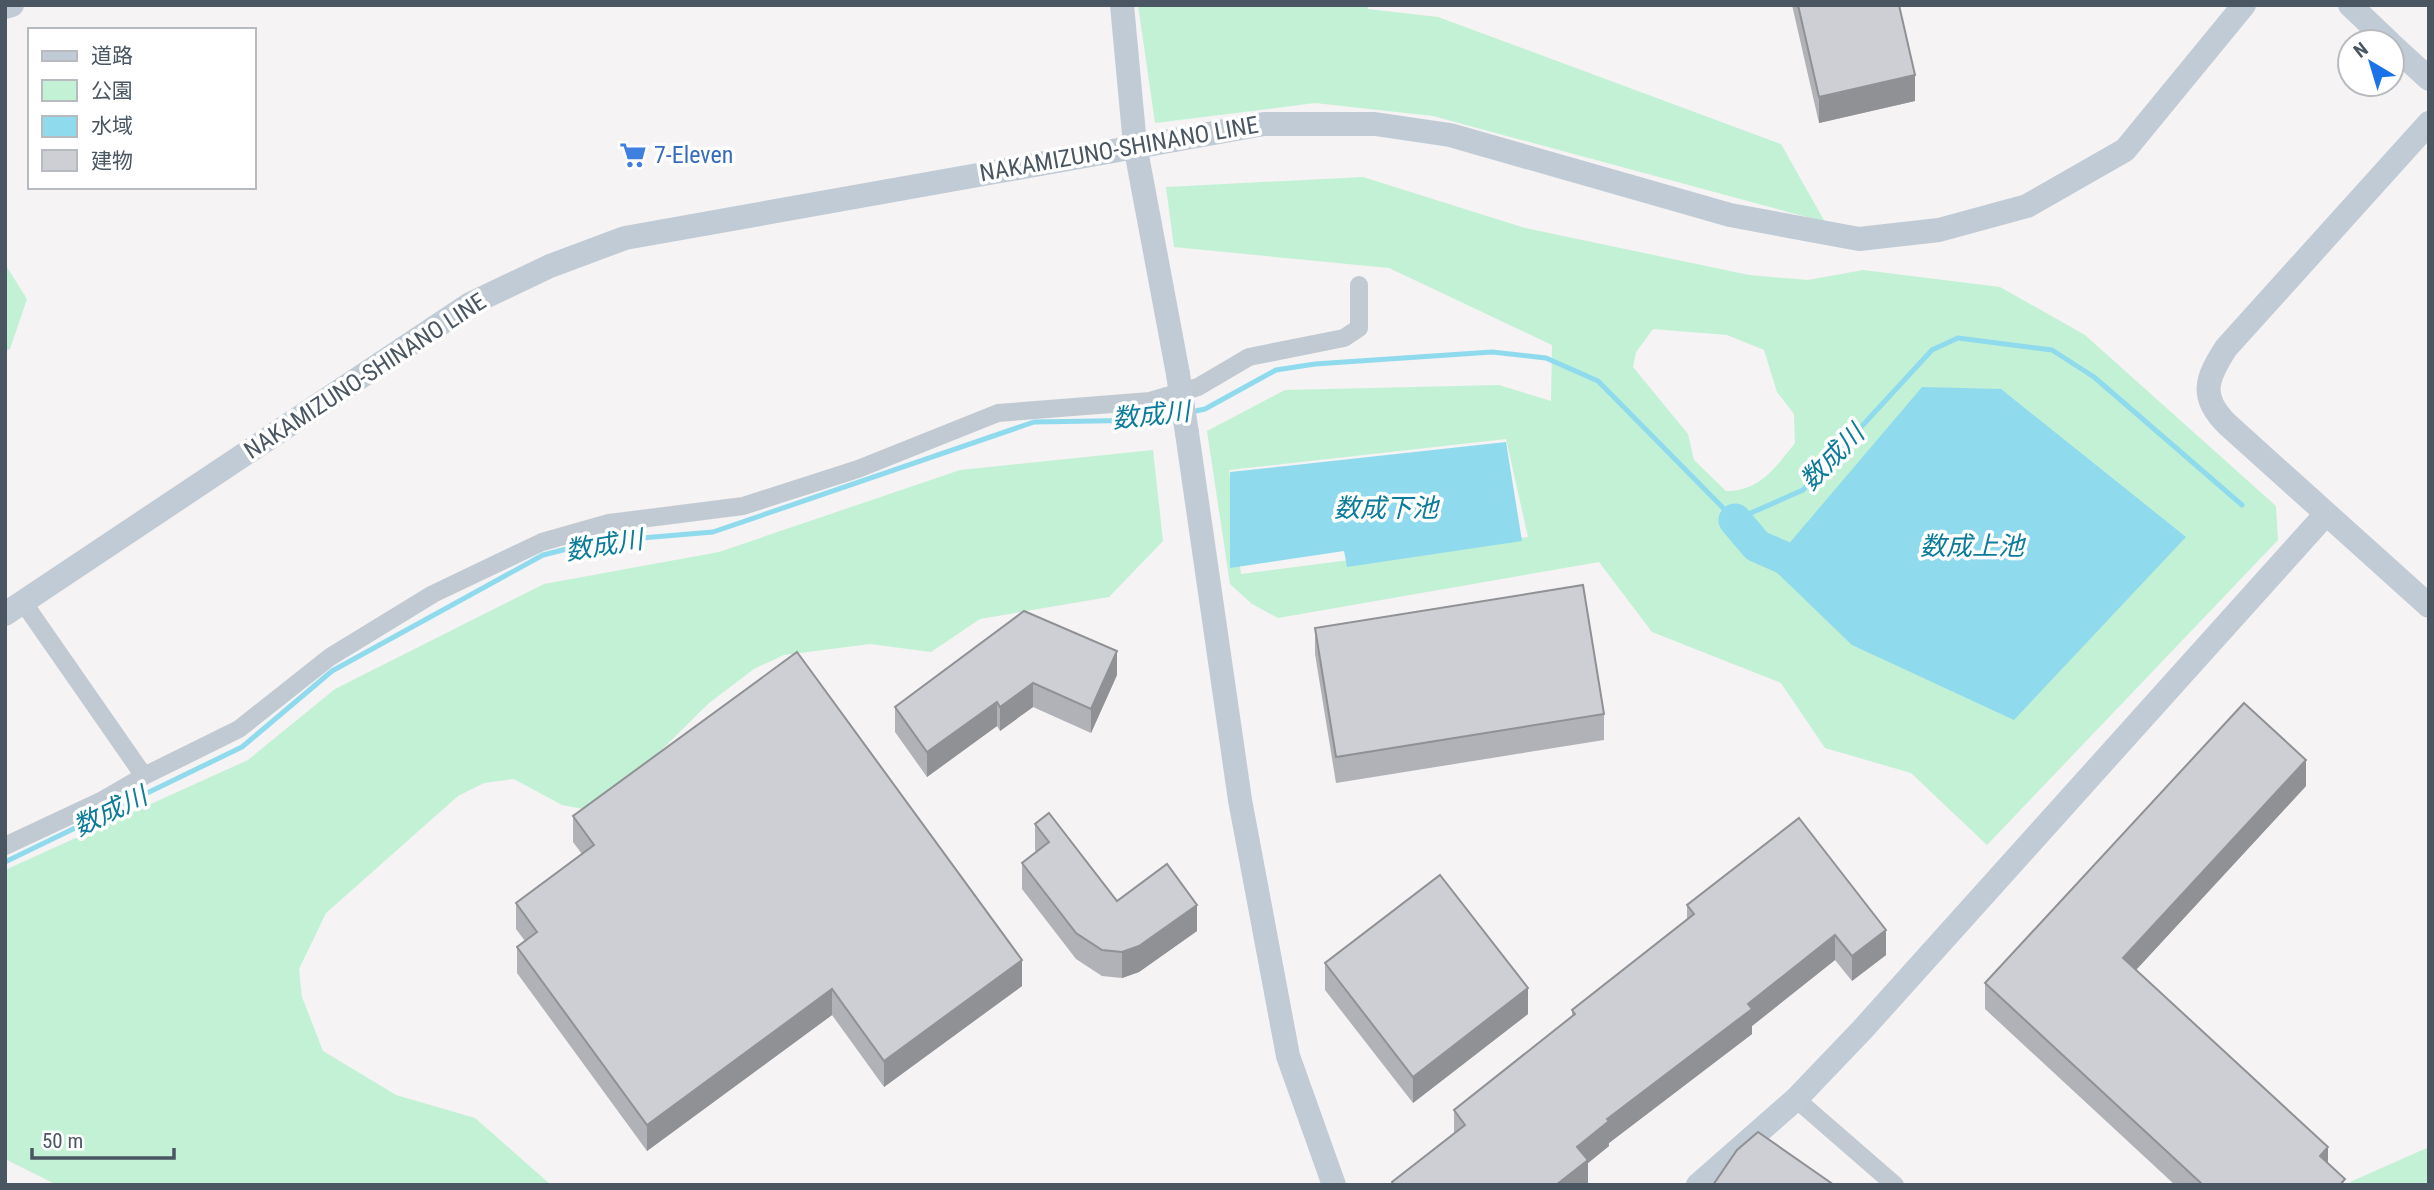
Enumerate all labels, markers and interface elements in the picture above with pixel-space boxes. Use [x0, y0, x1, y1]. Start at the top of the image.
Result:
legend [28, 28, 256, 189]
north arrow [2336, 28, 2406, 98]
text: N [2349, 37, 2373, 63]
text: 道路 [91, 44, 133, 68]
text: 公園 [91, 79, 133, 103]
street label: NAKAMIZUNO-SHINANO LINE [977, 111, 1261, 187]
text: 水域 [91, 114, 133, 138]
supermarket icon: 7-Eleven [618, 140, 648, 170]
place label: 7-Eleven [654, 141, 733, 169]
text: 建物 [91, 149, 133, 173]
street label: NAKAMIZUNO-SHINANO LINE [239, 287, 491, 465]
water label: 数成川 [1111, 396, 1194, 434]
water label: 数成川 [1794, 416, 1872, 495]
water label: 数成下池 [1334, 493, 1441, 523]
water label: 数成川 [563, 524, 648, 566]
water label: 数成上池 [1920, 531, 2027, 561]
water label: 数成川 [68, 779, 154, 842]
scale bar [32, 1116, 173, 1160]
text: 50 m [42, 1129, 83, 1153]

